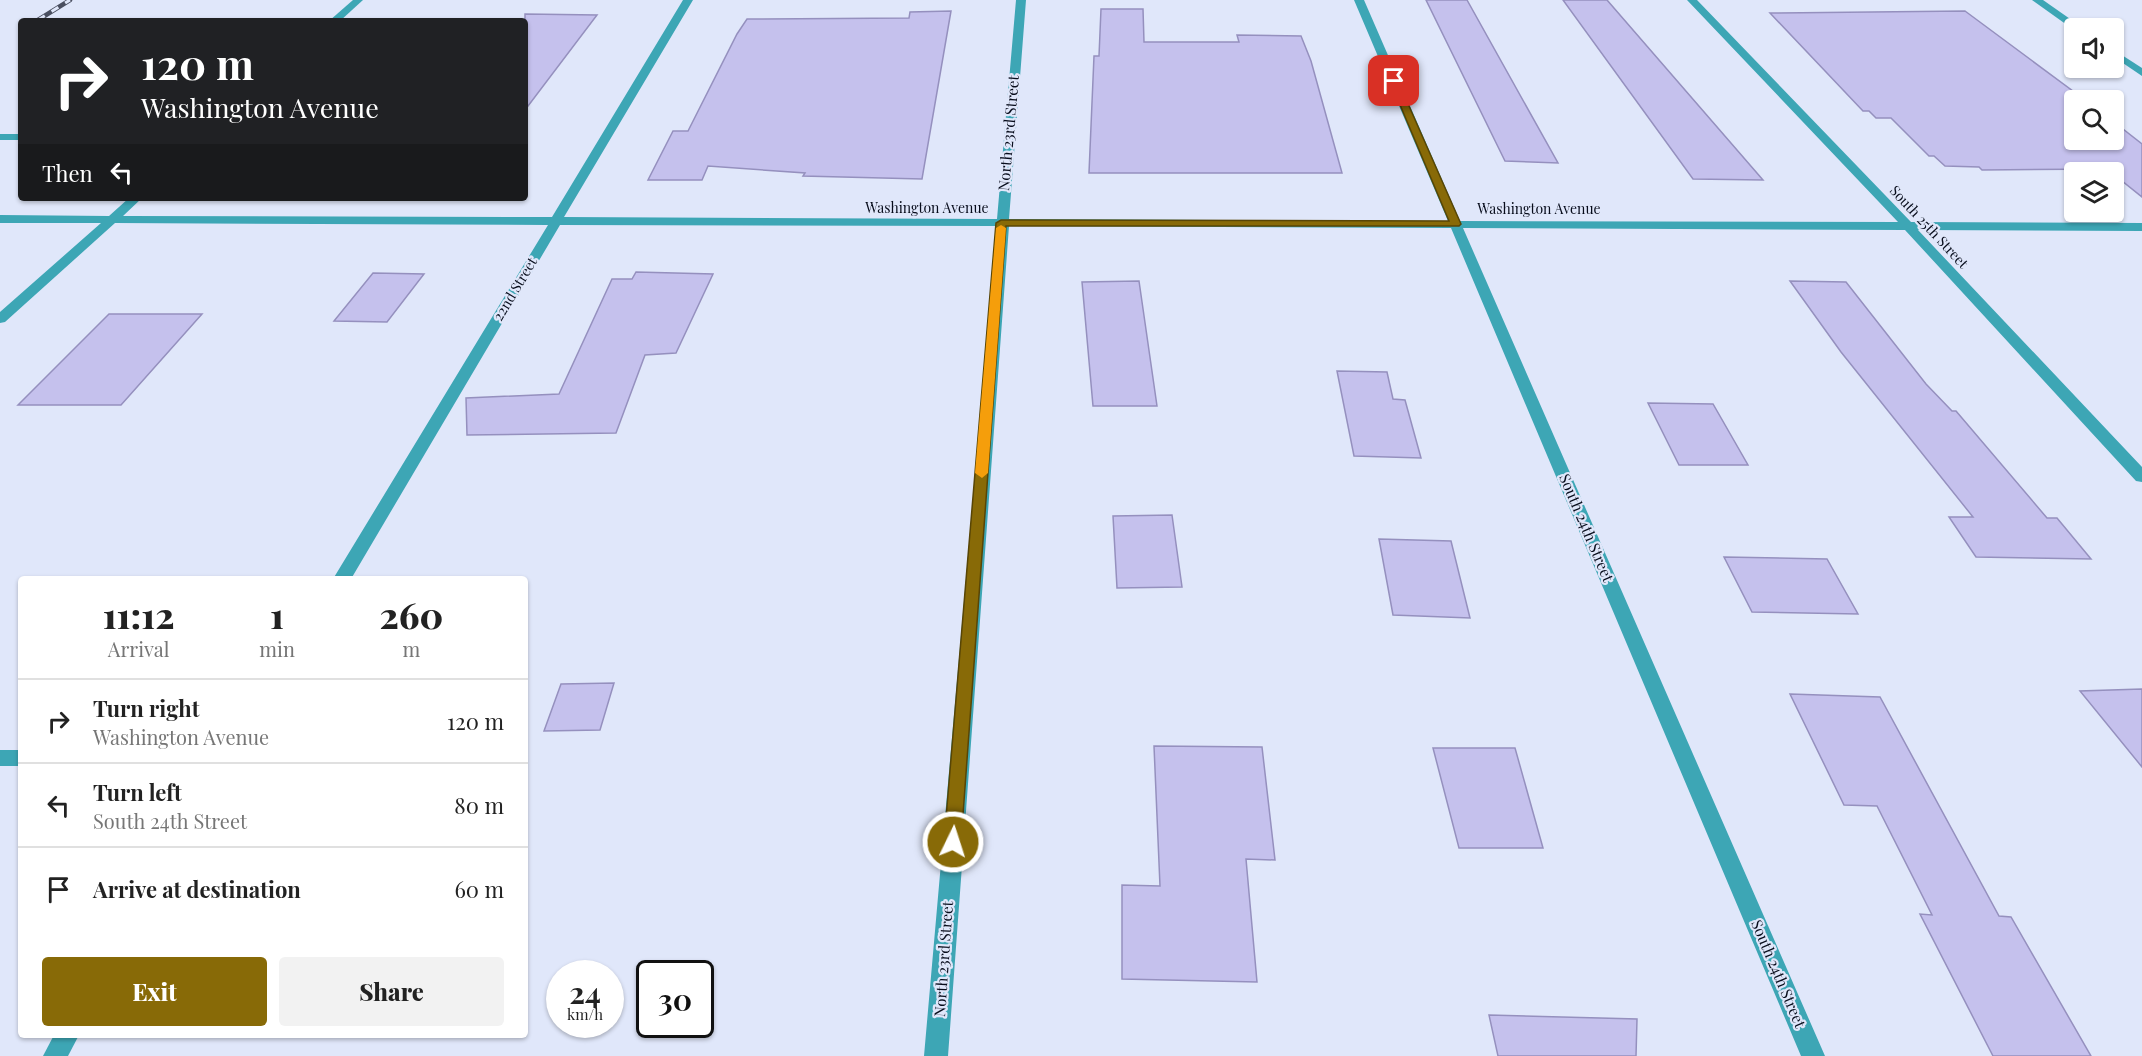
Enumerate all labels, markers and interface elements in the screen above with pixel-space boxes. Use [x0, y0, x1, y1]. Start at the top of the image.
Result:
map controls [2064, 18, 2124, 222]
button: sound [2064, 18, 2124, 78]
text: 120 m [141, 35, 254, 91]
icon: right [42, 42, 120, 120]
pin [1368, 55, 1419, 106]
icon: arrive [1377, 64, 1410, 97]
street label: North 23rd Street [993, 74, 1023, 192]
text: Washington Avenue [141, 89, 379, 125]
button: search [2064, 90, 2124, 150]
icon: left [105, 156, 138, 189]
text: Then [42, 158, 93, 188]
button: layers [2064, 162, 2124, 222]
street label: South 25th Street [1886, 181, 1973, 273]
street label: Washington Avenue [864, 198, 989, 217]
street label: Washington Avenue [1476, 199, 1601, 218]
street label: 22nd Street [488, 253, 542, 324]
street label: South 24th Street [1555, 470, 1619, 585]
text: 11:12 [103, 590, 175, 638]
text: 1 [270, 590, 284, 638]
text: 260 [379, 590, 443, 638]
text: Arrival [108, 635, 169, 662]
text: min [259, 635, 295, 662]
text: m [403, 635, 420, 662]
text: Turn right [93, 693, 199, 723]
icon: right [42, 705, 75, 738]
text: 120 m [447, 706, 504, 736]
text: Washington Avenue [93, 723, 269, 750]
text: Turn left [93, 777, 182, 807]
icon: left [42, 789, 75, 822]
text: 80 m [454, 790, 504, 820]
text: South 24th Street [93, 807, 247, 834]
position arrow [921, 810, 985, 874]
icon: arrive [42, 873, 75, 906]
text: Arrive at destination [93, 874, 301, 904]
text: 60 m [454, 874, 504, 904]
street label: North 23rd Street [929, 900, 957, 1018]
street label: South 24th Street [1747, 916, 1811, 1031]
button: Exit [42, 957, 267, 1026]
button: Share [279, 957, 504, 1026]
speed limit sign: 30 [636, 960, 714, 1038]
text: 24 [569, 972, 601, 1012]
text: km/h [567, 1004, 603, 1024]

